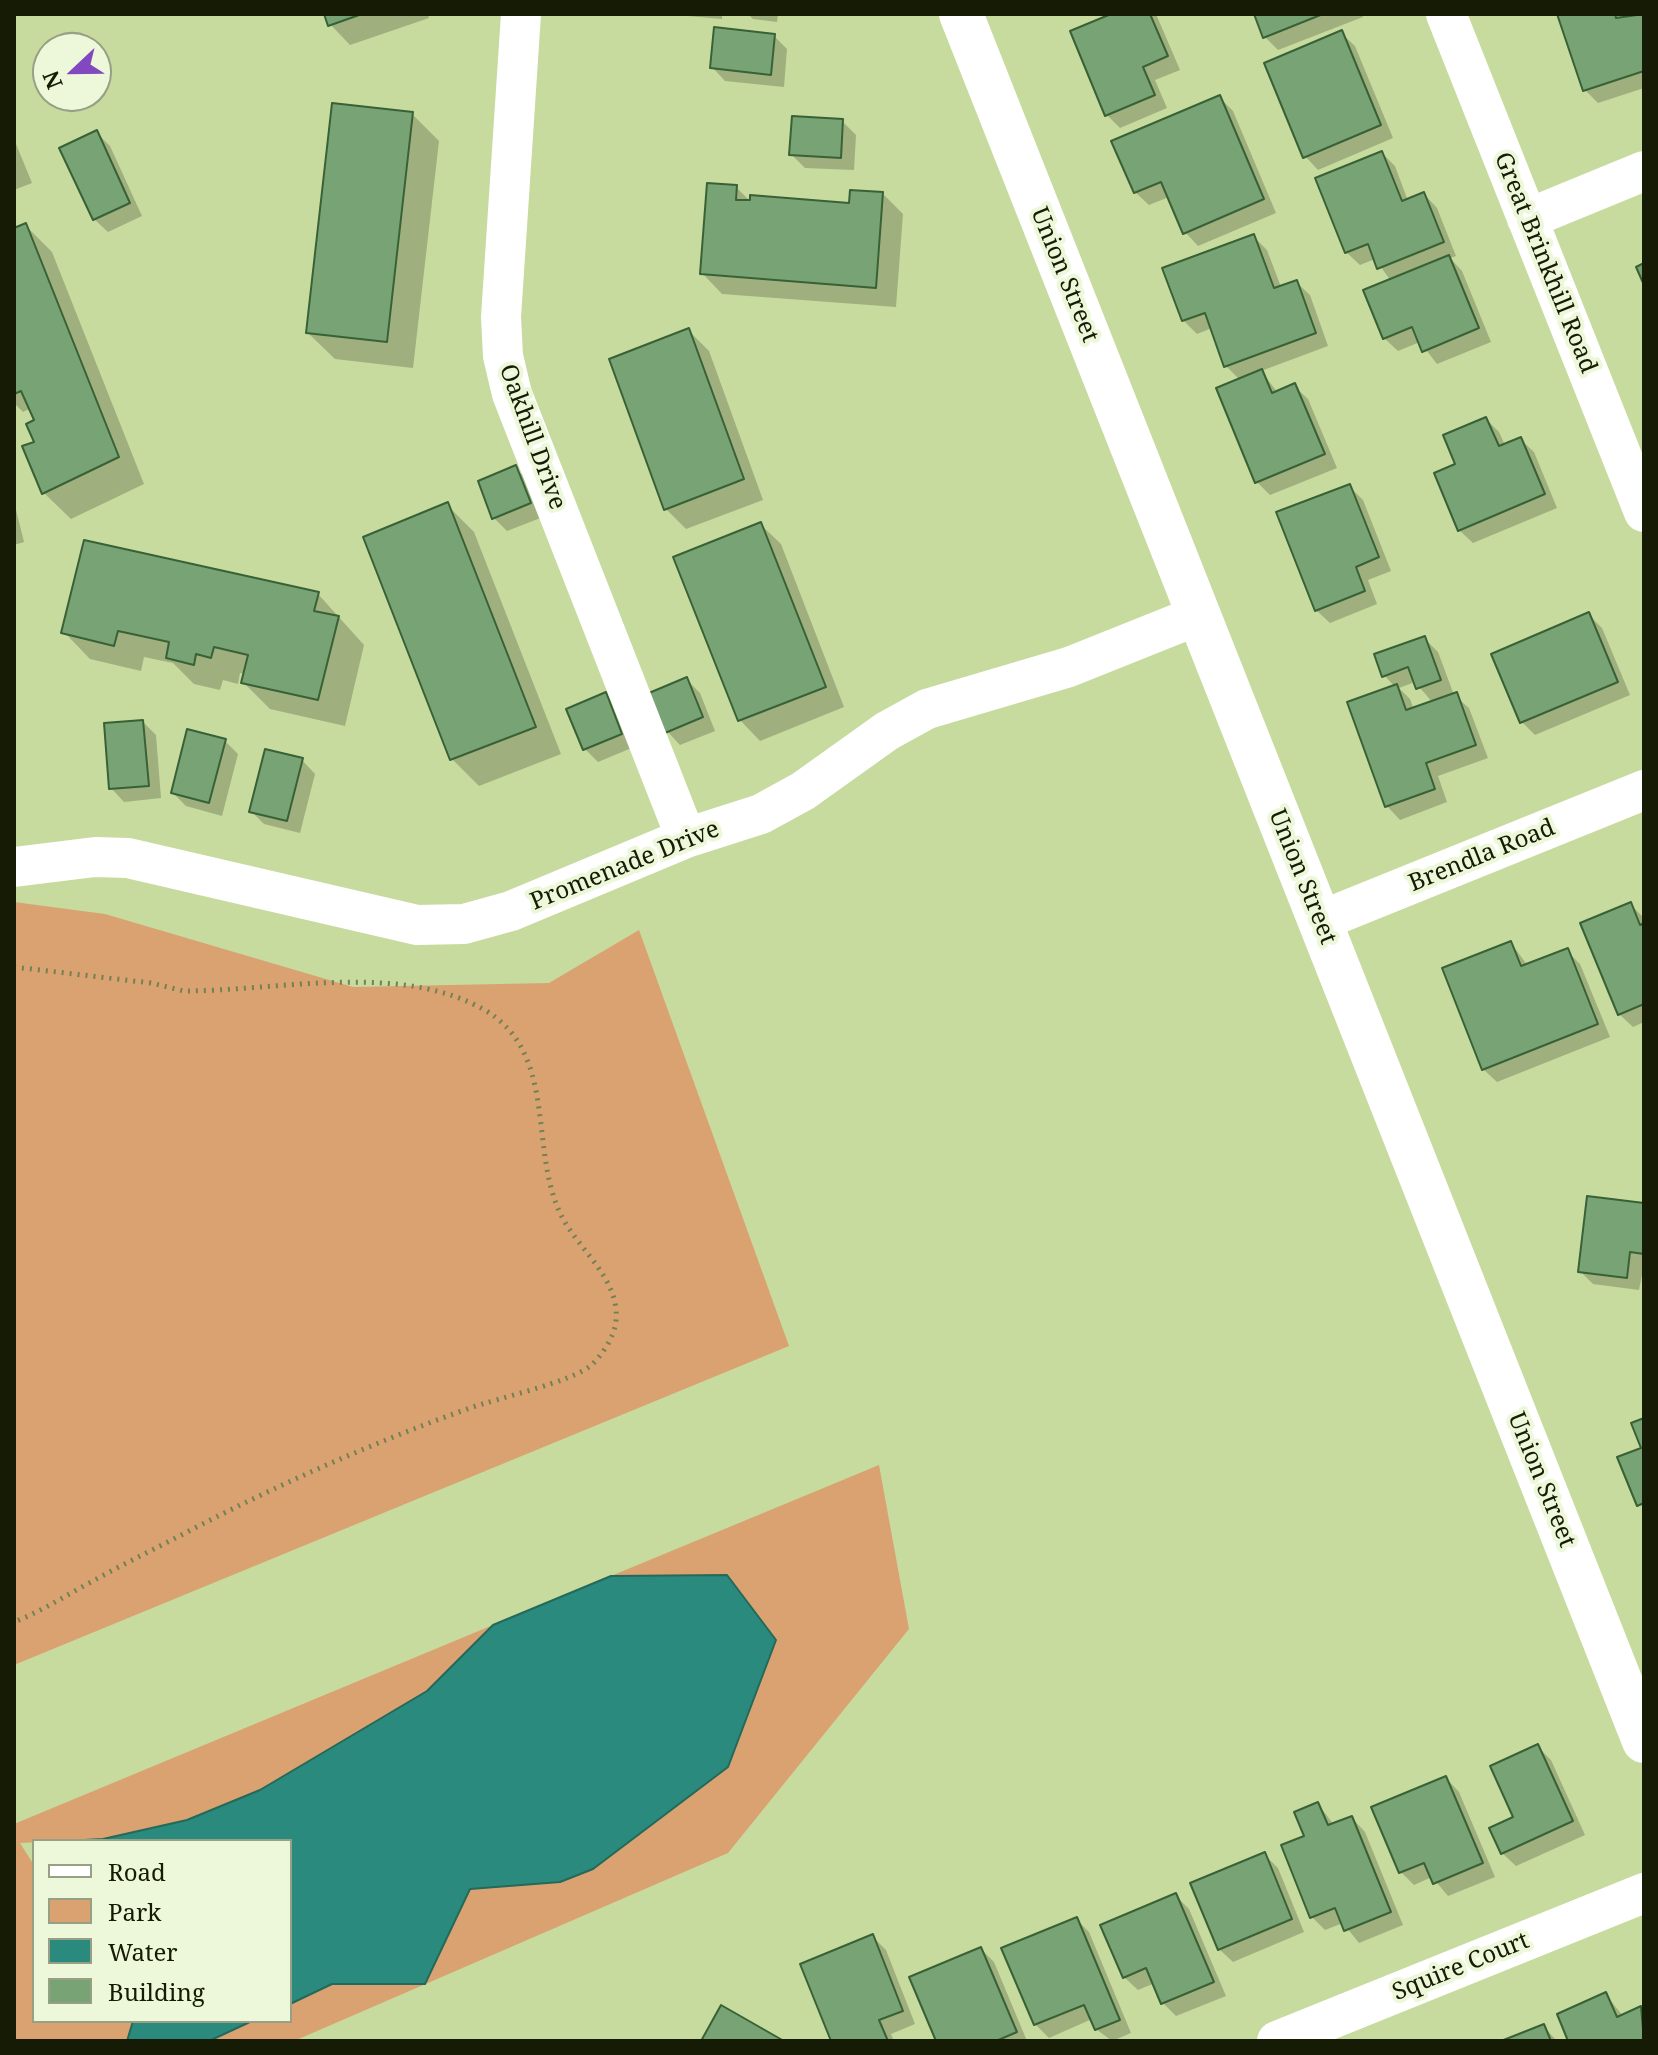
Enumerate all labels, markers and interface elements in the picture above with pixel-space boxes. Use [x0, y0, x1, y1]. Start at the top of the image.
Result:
north arrow [32, 32, 112, 112]
text: N [34, 67, 69, 94]
street label: Great Brinkhill Road [1488, 148, 1602, 378]
street label: Union Street [1024, 203, 1104, 347]
street label: Oakhill Drive [492, 360, 572, 514]
street label: Union Street [1262, 805, 1342, 949]
street label: Brendla Road [1405, 814, 1559, 898]
street label: Promenade Drive [526, 815, 724, 917]
street label: Union Street [1501, 1408, 1581, 1552]
legend [32, 1839, 292, 2023]
text: Road [108, 1855, 166, 1888]
text: Park [108, 1895, 161, 1928]
street label: Squire Court [1389, 1927, 1533, 2007]
text: Water [108, 1935, 178, 1968]
text: Building [108, 1975, 205, 2008]

